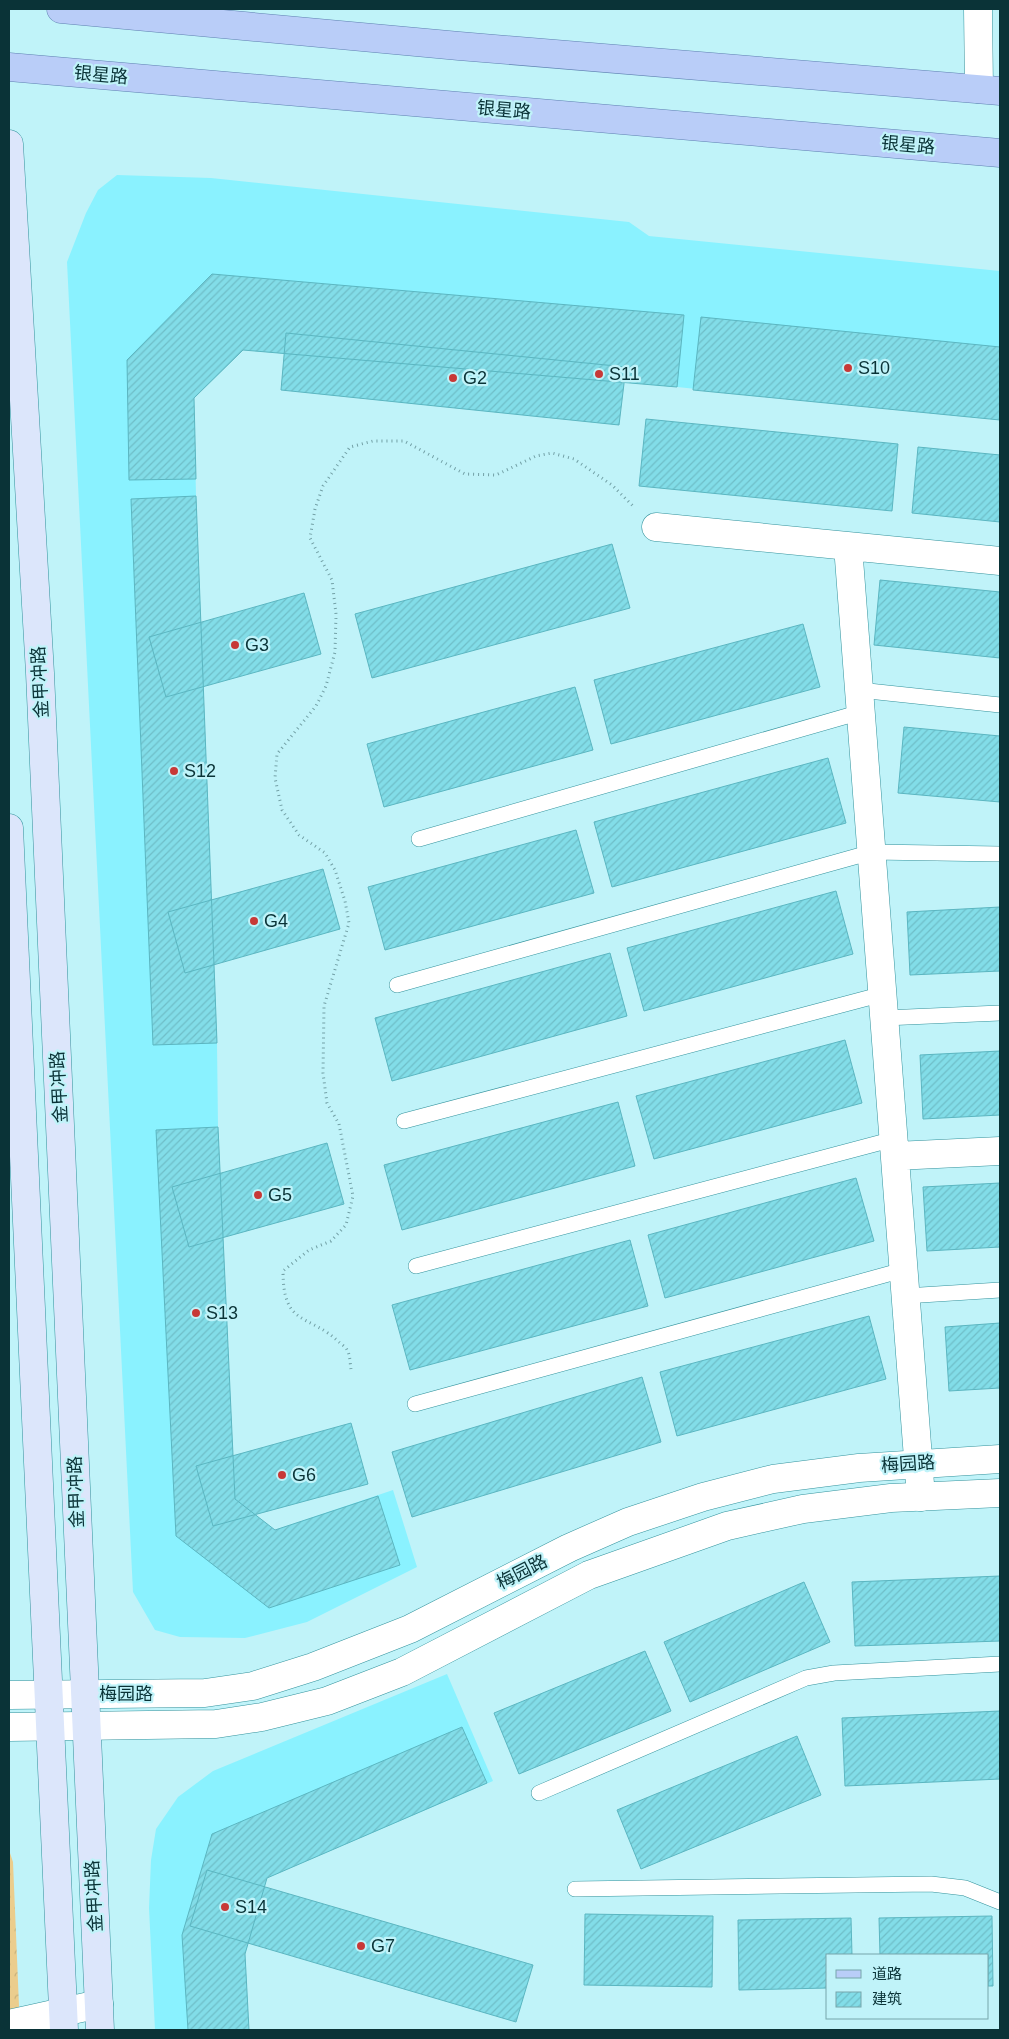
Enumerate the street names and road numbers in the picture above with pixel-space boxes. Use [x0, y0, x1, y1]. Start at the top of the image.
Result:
street label: 银星路 [73, 63, 129, 87]
street label: 银星路 [476, 98, 532, 122]
street label: 银星路 [880, 133, 936, 157]
street label: 金甲冲路 [28, 646, 52, 718]
street label: 金甲冲路 [47, 1051, 71, 1123]
street label: 梅园路 [880, 1452, 936, 1476]
street label: 金甲冲路 [65, 1456, 87, 1528]
street label: 梅园路 [493, 1551, 551, 1593]
street label: 梅园路 [99, 1684, 153, 1704]
street label: 金甲冲路 [82, 1860, 106, 1932]

